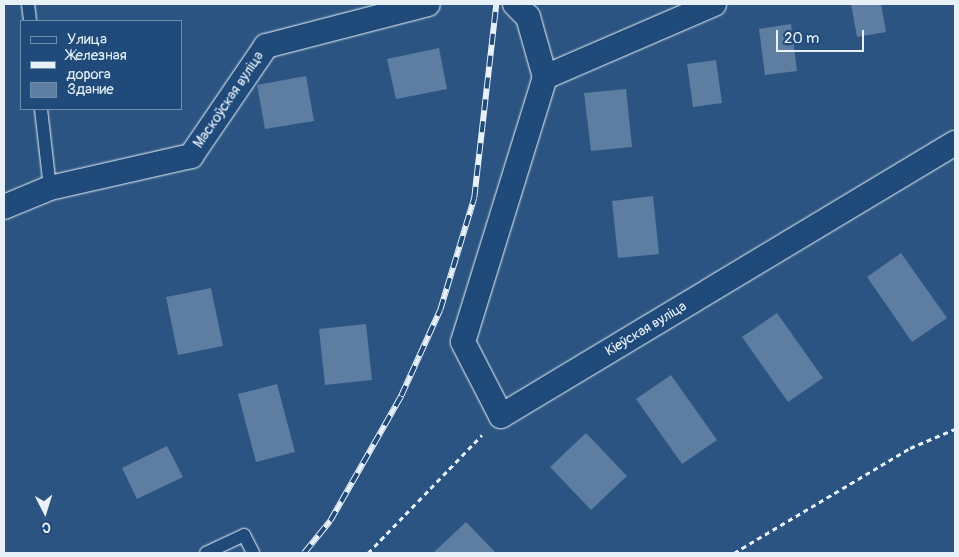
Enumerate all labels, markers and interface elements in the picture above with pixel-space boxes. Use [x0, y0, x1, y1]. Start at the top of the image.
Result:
legend [20, 20, 182, 110]
scale bar [779, 20, 866, 52]
text: 20 m [784, 29, 819, 48]
text: Улица [67, 30, 107, 49]
text: Железная дорога [66, 46, 127, 84]
street label: Маскоўская вуліца [190, 48, 268, 152]
text: Здание [67, 80, 114, 99]
street label: Кіеўская вуліца [602, 298, 690, 360]
north arrow [20, 487, 70, 537]
text: С [41, 519, 51, 536]

